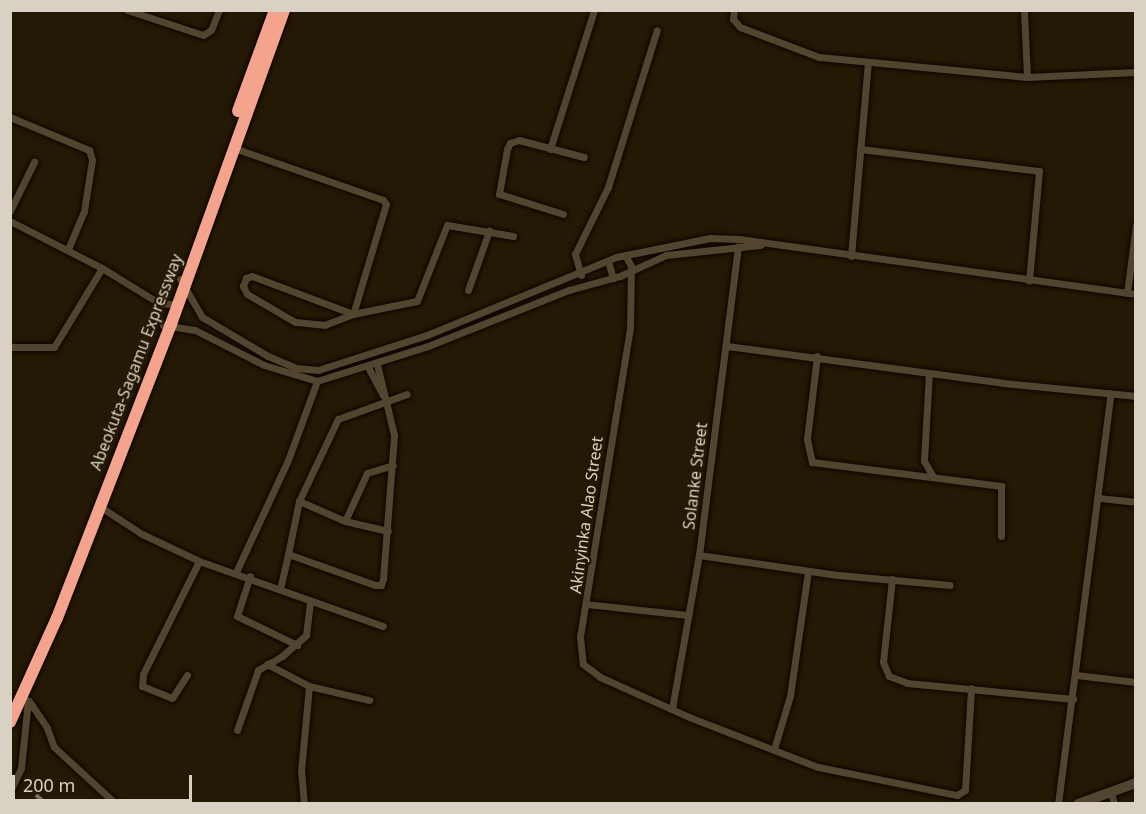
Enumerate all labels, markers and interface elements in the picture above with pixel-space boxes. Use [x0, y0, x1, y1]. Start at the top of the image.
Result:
street label: Abeokuta-Sagamu Expressway [86, 251, 186, 473]
street label: Solanke Street [679, 421, 711, 531]
street label: Akinyinka Alao Street [565, 435, 607, 595]
scale bar [15, 763, 195, 801]
text: 200 m [23, 773, 75, 797]

